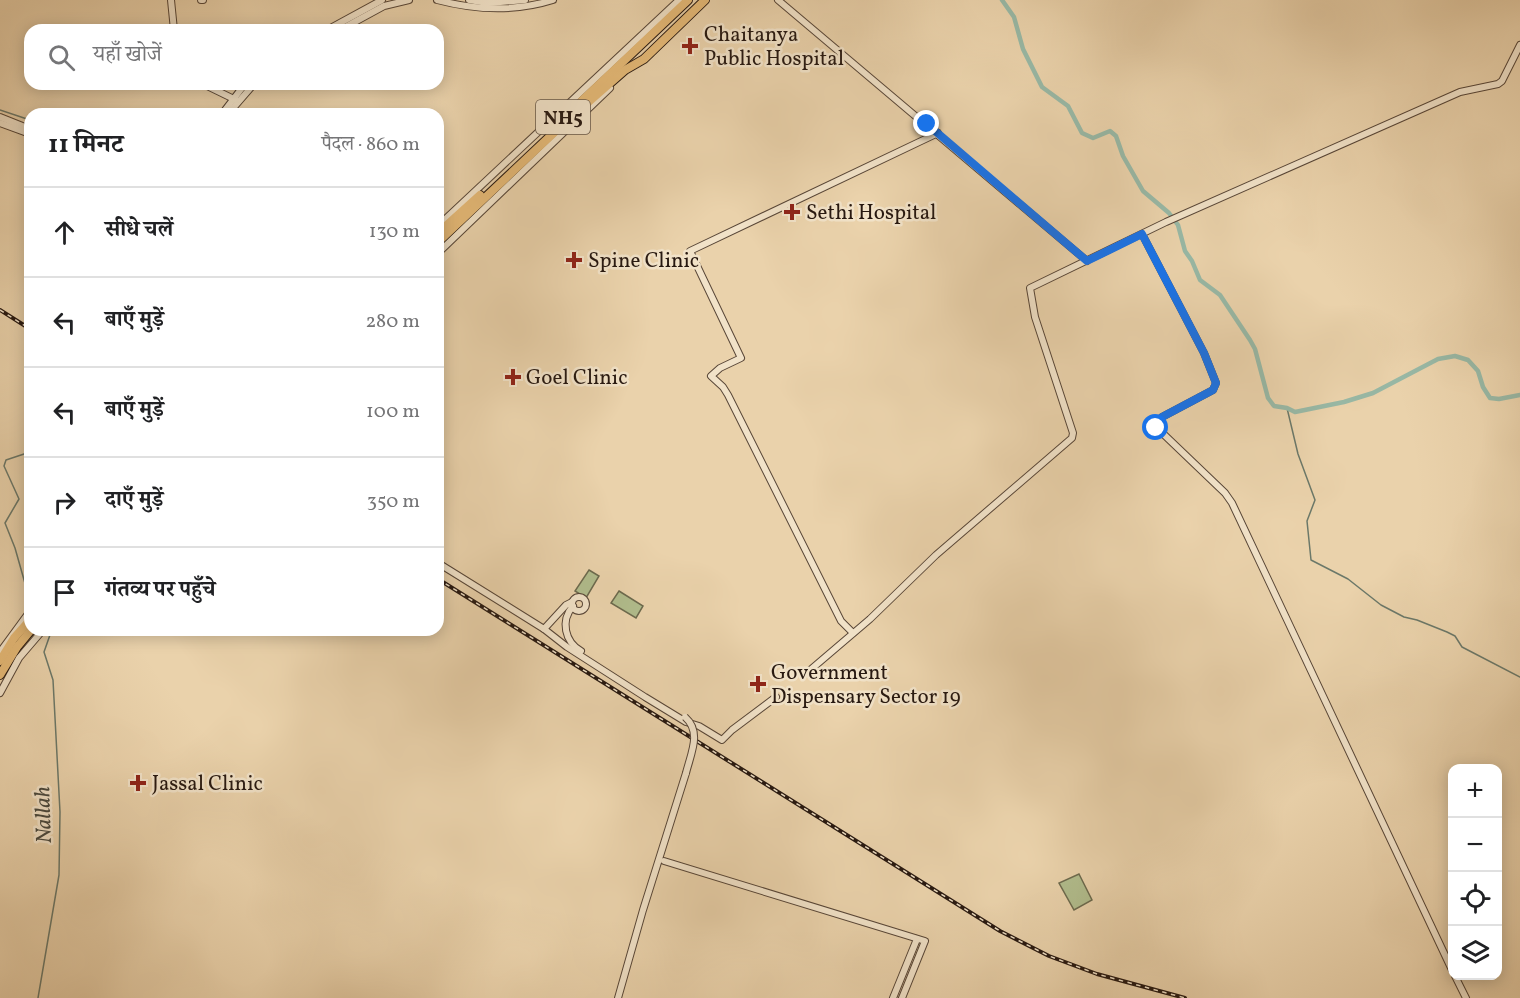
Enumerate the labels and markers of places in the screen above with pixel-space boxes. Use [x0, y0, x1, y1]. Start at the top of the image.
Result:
place label: Chaitanya Public Hospital [704, 21, 844, 74]
marker: Chaitanya Public Hospital [681, 37, 699, 55]
place label: Sethi Hospital [806, 199, 936, 228]
marker: Sethi Hospital [783, 203, 801, 221]
place label: Spine Clinic [588, 247, 699, 276]
marker: Spine Clinic [565, 251, 583, 269]
place label: Goel Clinic [526, 364, 628, 393]
marker: Goel Clinic [504, 368, 522, 386]
place label: Government Dispensary Sector 19 [771, 659, 961, 712]
marker: Government Dispensary Sector 19 [749, 675, 767, 693]
place label: Jassal Clinic [152, 770, 263, 799]
marker: Jassal Clinic [129, 774, 147, 792]

